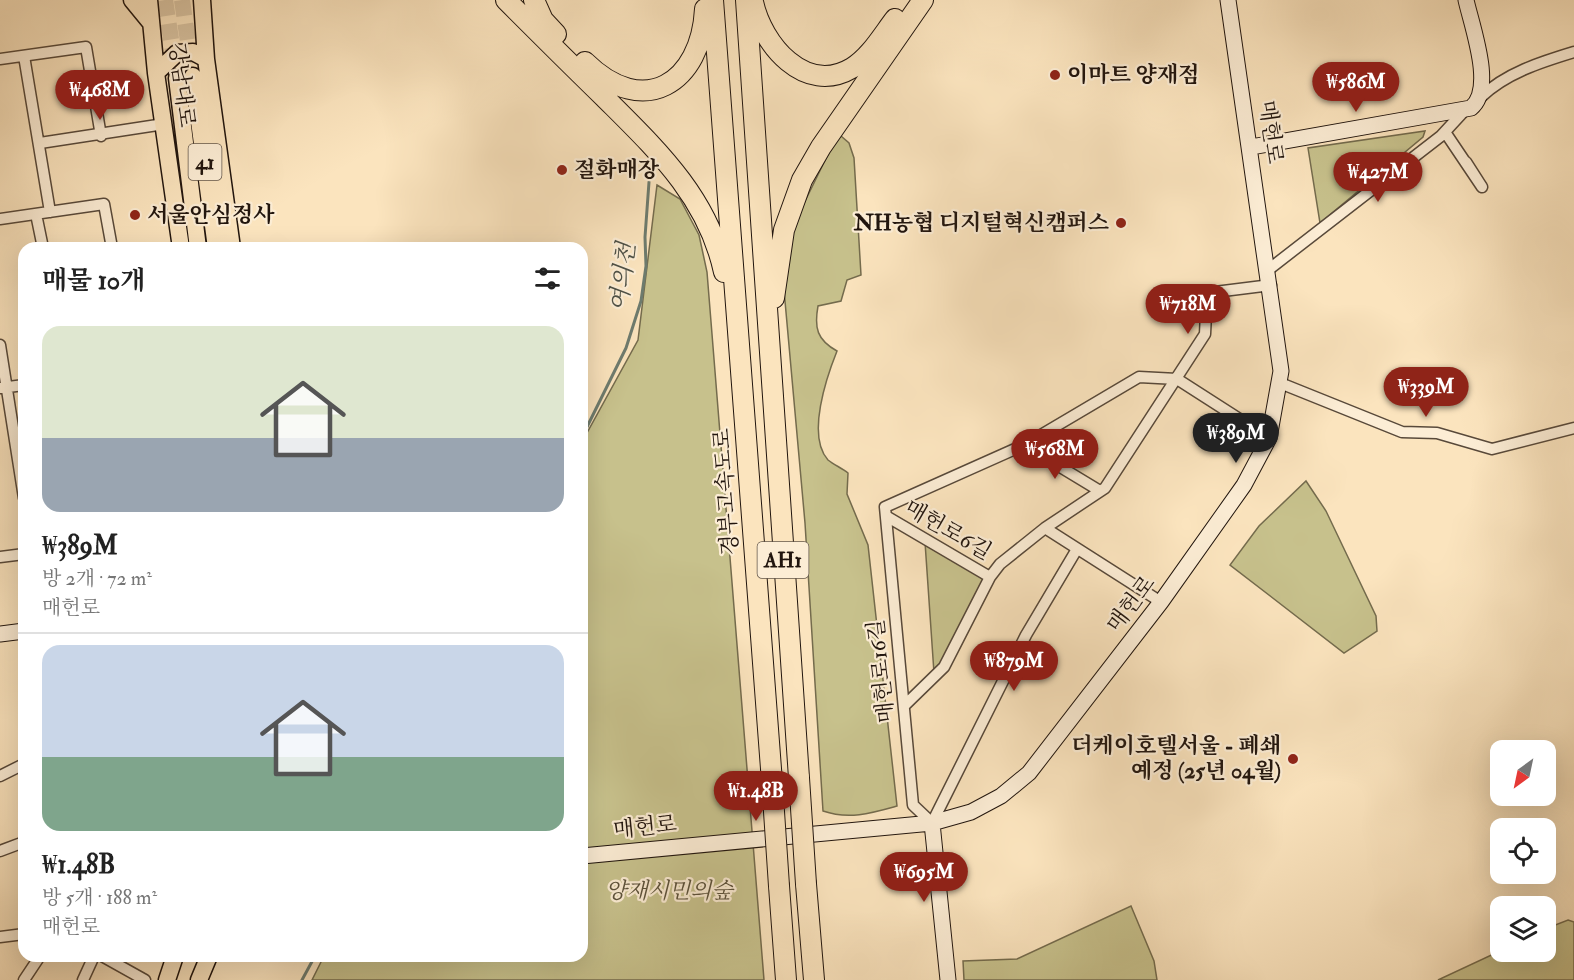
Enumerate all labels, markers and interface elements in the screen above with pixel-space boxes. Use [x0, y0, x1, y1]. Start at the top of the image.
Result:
street label: 강남대로 [163, 41, 201, 129]
place label: 이마트 양재점 [1067, 61, 1199, 89]
pin: ₩586M [1314, 62, 1398, 113]
marker: 이마트 양재점 [1048, 68, 1062, 82]
text: ₩586M [1326, 69, 1386, 94]
pin: ₩468M [58, 70, 142, 121]
text: ₩468M [69, 77, 131, 102]
street label: 매헌로 [1253, 98, 1289, 166]
road number: 41 [188, 144, 222, 180]
pin: ₩427M [1336, 152, 1420, 203]
place label: 절화매장 [574, 156, 660, 184]
text: ₩427M [1347, 159, 1409, 184]
marker: 절화매장 [555, 163, 569, 177]
place label: 서울안심정사 [147, 201, 275, 229]
marker: 서울안심정사 [128, 208, 142, 222]
place label: NH농협 디지털혁신캠퍼스 [853, 209, 1109, 237]
marker: NH농협 디지털혁신캠퍼스 [1114, 216, 1128, 230]
water label: 여의천 [603, 239, 643, 313]
icon: filters [531, 262, 564, 295]
text: 매물 10개 [42, 265, 145, 297]
pin: ₩718M [1146, 284, 1230, 335]
text: ₩718M [1160, 291, 1216, 316]
icon: home [249, 365, 357, 473]
pin: ₩339M [1384, 367, 1468, 418]
text: ₩339M [1398, 374, 1454, 399]
pin: ₩389M [1194, 413, 1278, 464]
text: ₩389M [1207, 420, 1265, 445]
street label: 경부고속도로 [708, 427, 744, 557]
pin: ₩568M [1013, 429, 1097, 480]
text: ₩568M [1025, 436, 1085, 461]
street label: 매헌로6길 [899, 494, 997, 566]
text: ₩389M [42, 530, 118, 562]
road number: AH1 [758, 542, 808, 578]
text: 방 2개 · 72 m² [42, 566, 152, 591]
street label: 매헌로 [1101, 570, 1161, 638]
text: 매헌로 [42, 595, 100, 620]
street label: 매헌로16길 [862, 618, 900, 724]
pin: ₩879M [972, 641, 1056, 692]
text: ₩879M [984, 648, 1044, 673]
icon: home [249, 684, 357, 792]
place label: 더케이호텔서울 - 폐쇄 예정 (25년 04월) [1071, 732, 1281, 785]
north arrow [1490, 740, 1556, 806]
map controls [1490, 740, 1556, 962]
marker: 더케이호텔서울 - 폐쇄 예정 (25년 04월) [1286, 752, 1300, 766]
pin: ₩1.48B [707, 771, 805, 822]
text: ₩1.48B [728, 778, 784, 803]
street label: 매헌로 [612, 810, 678, 844]
button: locate [1490, 818, 1556, 884]
text: ₩1.48B [42, 849, 115, 881]
pin: ₩695M [882, 852, 966, 903]
text: ₩695M [894, 859, 954, 884]
park label: 양재시민의숲 [605, 877, 736, 905]
text: 방 5개 · 188 m² [42, 885, 157, 910]
button: layers [1490, 896, 1556, 962]
text: 매헌로 [42, 914, 100, 939]

